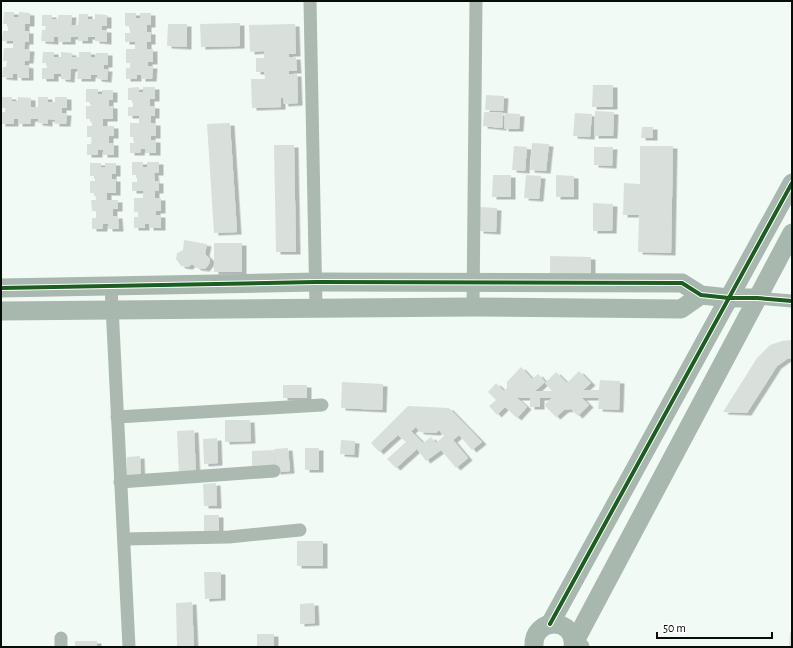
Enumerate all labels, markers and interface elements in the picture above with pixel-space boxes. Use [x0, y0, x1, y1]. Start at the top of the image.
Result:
scale bar [657, 614, 772, 640]
text: 50 m [663, 622, 686, 634]

